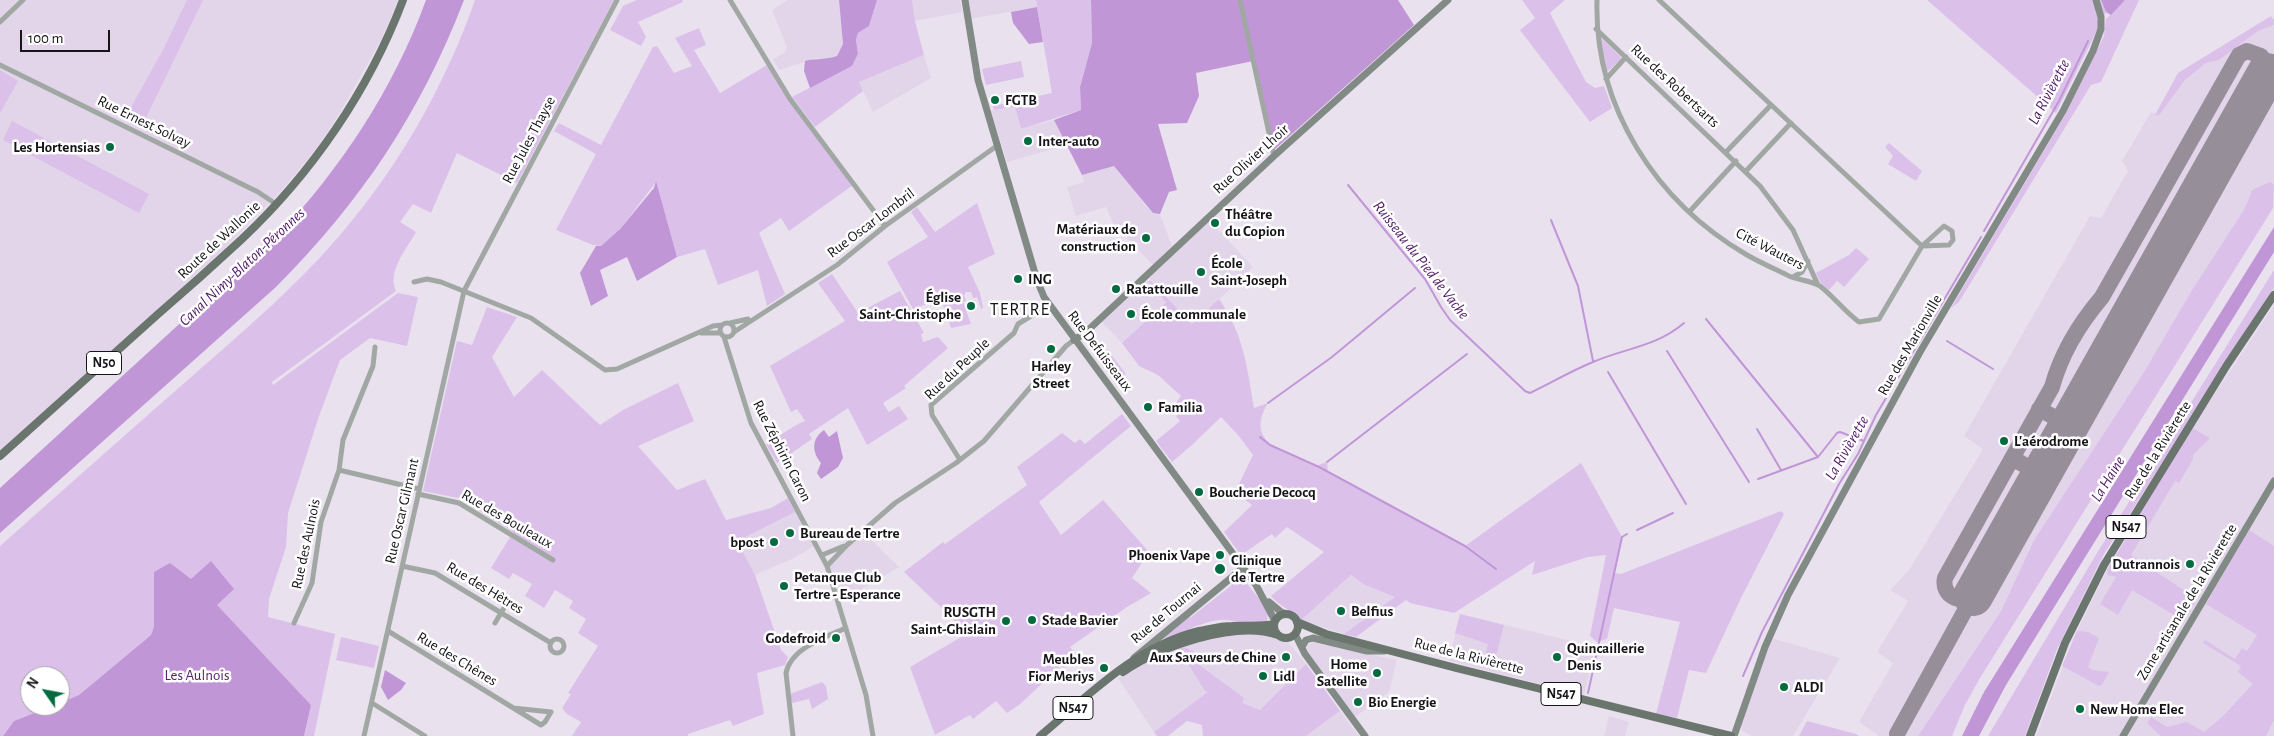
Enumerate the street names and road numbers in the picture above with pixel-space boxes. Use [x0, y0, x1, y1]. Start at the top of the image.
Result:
street label: Rue des Robertsarts [1627, 40, 1723, 132]
street label: Rue Ernest Solvay [94, 92, 194, 152]
street label: Rue Jules Thayse [498, 93, 560, 187]
street label: Rue Olivier Lhoir [1209, 120, 1293, 198]
street label: Rue Oscar Lombril [824, 184, 918, 262]
street label: Route de Wallonie [174, 197, 264, 283]
street label: Cité Wauters [1733, 224, 1807, 274]
street label: Rue des Marionville [1874, 291, 1946, 399]
street label: Rue Defuisseaux [1064, 307, 1136, 395]
street label: Rue du Peuple [921, 334, 993, 404]
road number: N50 [86, 352, 122, 374]
street label: Rue Zéphirin Caron [749, 397, 815, 505]
street label: Rue de la Rivièrette [2121, 398, 2195, 502]
street label: Rue Oscar Gilmant [381, 457, 423, 565]
street label: Rue des Bouleaux [458, 486, 556, 552]
street label: Rue des Aulnois [288, 497, 324, 591]
road number: N547 [2106, 516, 2146, 538]
street label: Zone artisanale de la Rivierette [2133, 521, 2241, 683]
street label: Rue des Hêtres [443, 558, 527, 618]
street label: Rue de Tournai [1127, 578, 1205, 648]
street label: Rue des Chênes [414, 628, 500, 690]
street label: Rue de la Rivièrette [1412, 634, 1526, 678]
road number: N547 [1541, 682, 1581, 706]
road number: N547 [1053, 696, 1093, 720]

